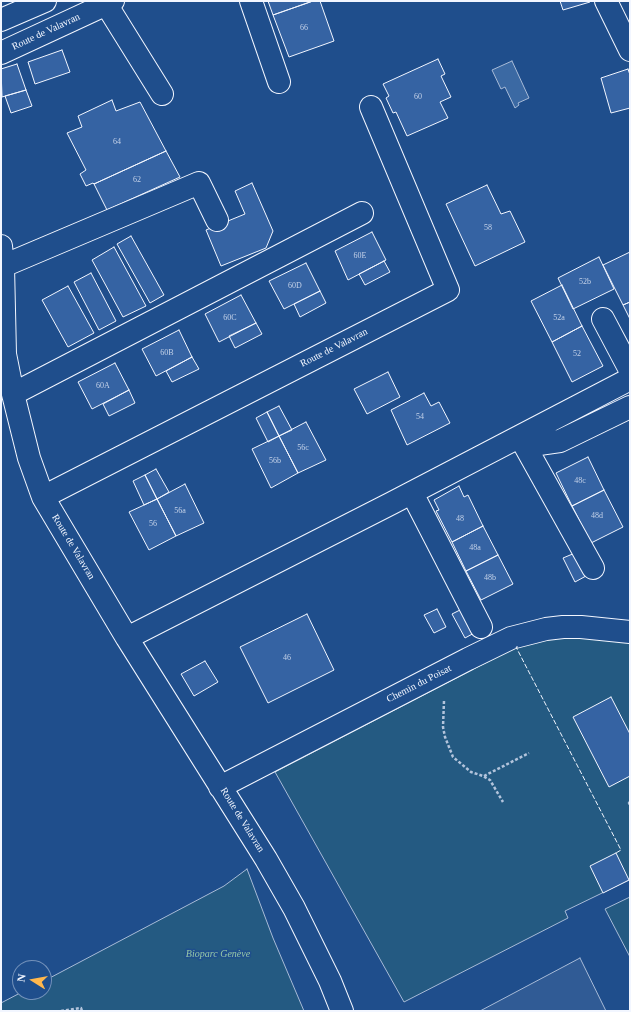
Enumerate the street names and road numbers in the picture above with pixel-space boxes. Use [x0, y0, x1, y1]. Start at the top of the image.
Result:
street label: Route de Valavran [10, 11, 82, 53]
street label: Route de Valavran [298, 326, 370, 370]
street label: Route de Valavran [49, 512, 97, 582]
street label: Chemin du Poisat [385, 663, 453, 705]
street label: Route de Valavran [217, 786, 267, 854]

